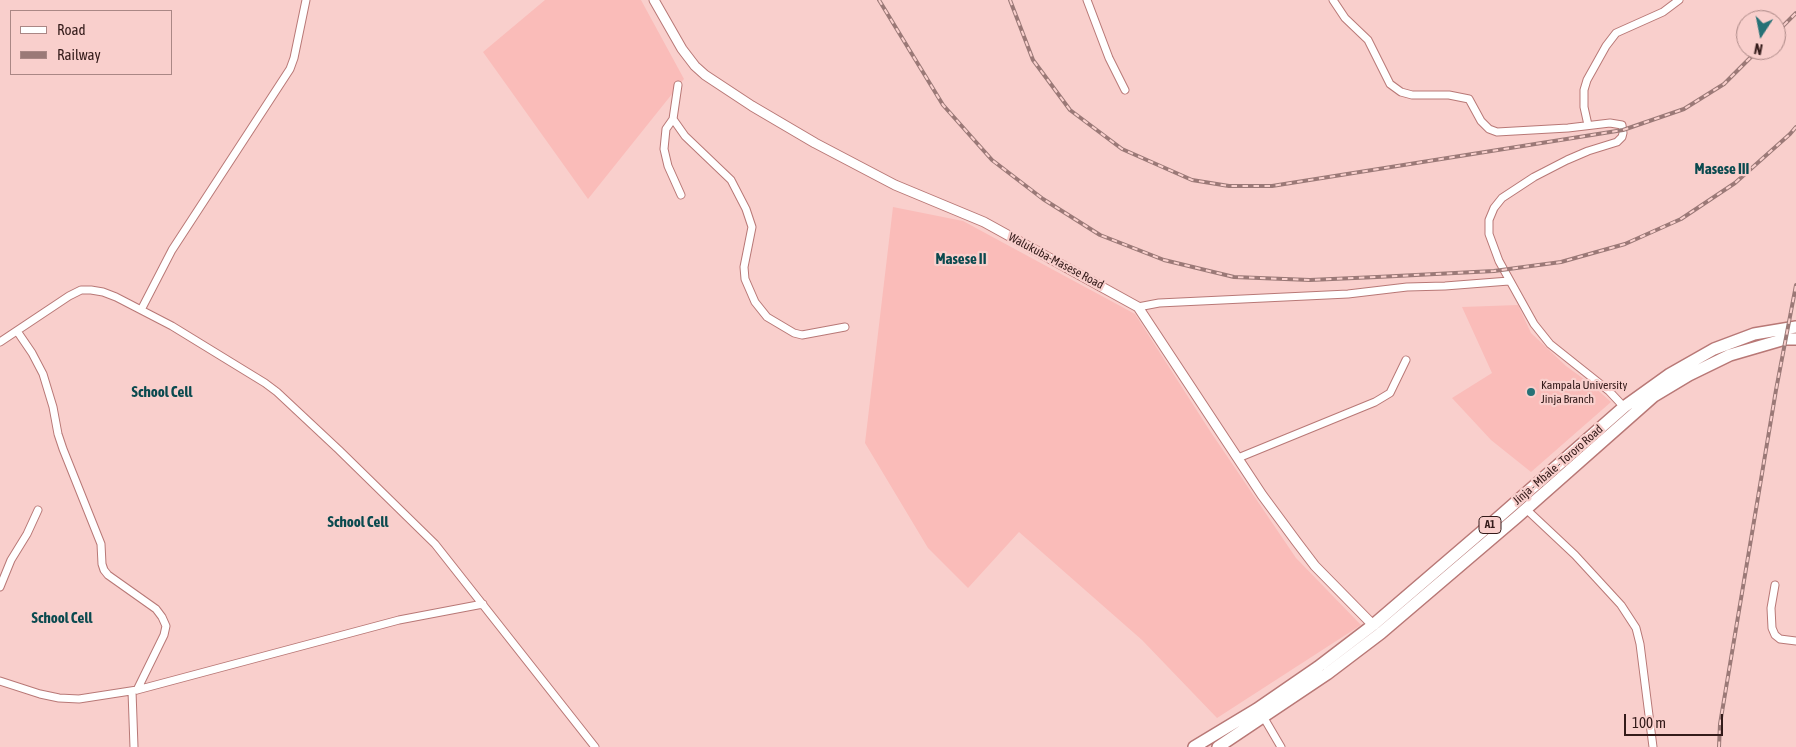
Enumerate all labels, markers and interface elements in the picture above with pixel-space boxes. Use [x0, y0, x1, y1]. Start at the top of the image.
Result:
legend [10, 10, 172, 75]
north arrow [1736, 10, 1786, 60]
text: Road [57, 21, 86, 38]
text: N [1753, 40, 1764, 57]
text: Railway [57, 46, 101, 63]
district label: Masese III [1695, 160, 1749, 178]
street label: Walukuba-Masese Road [1006, 230, 1106, 292]
district label: Masese II [936, 250, 986, 268]
place label: Kampala University Jinja Branch [1541, 378, 1627, 406]
district label: School Cell [132, 383, 192, 401]
marker: Kampala University Jinja Branch [1525, 386, 1537, 398]
street label: Jinja - Mbale - Tororo Road [1510, 422, 1606, 508]
district label: School Cell [328, 513, 388, 531]
road number: A1 [1479, 516, 1501, 534]
district label: School Cell [32, 609, 92, 627]
scale bar [1626, 704, 1725, 736]
text: 100 m [1632, 714, 1666, 731]

